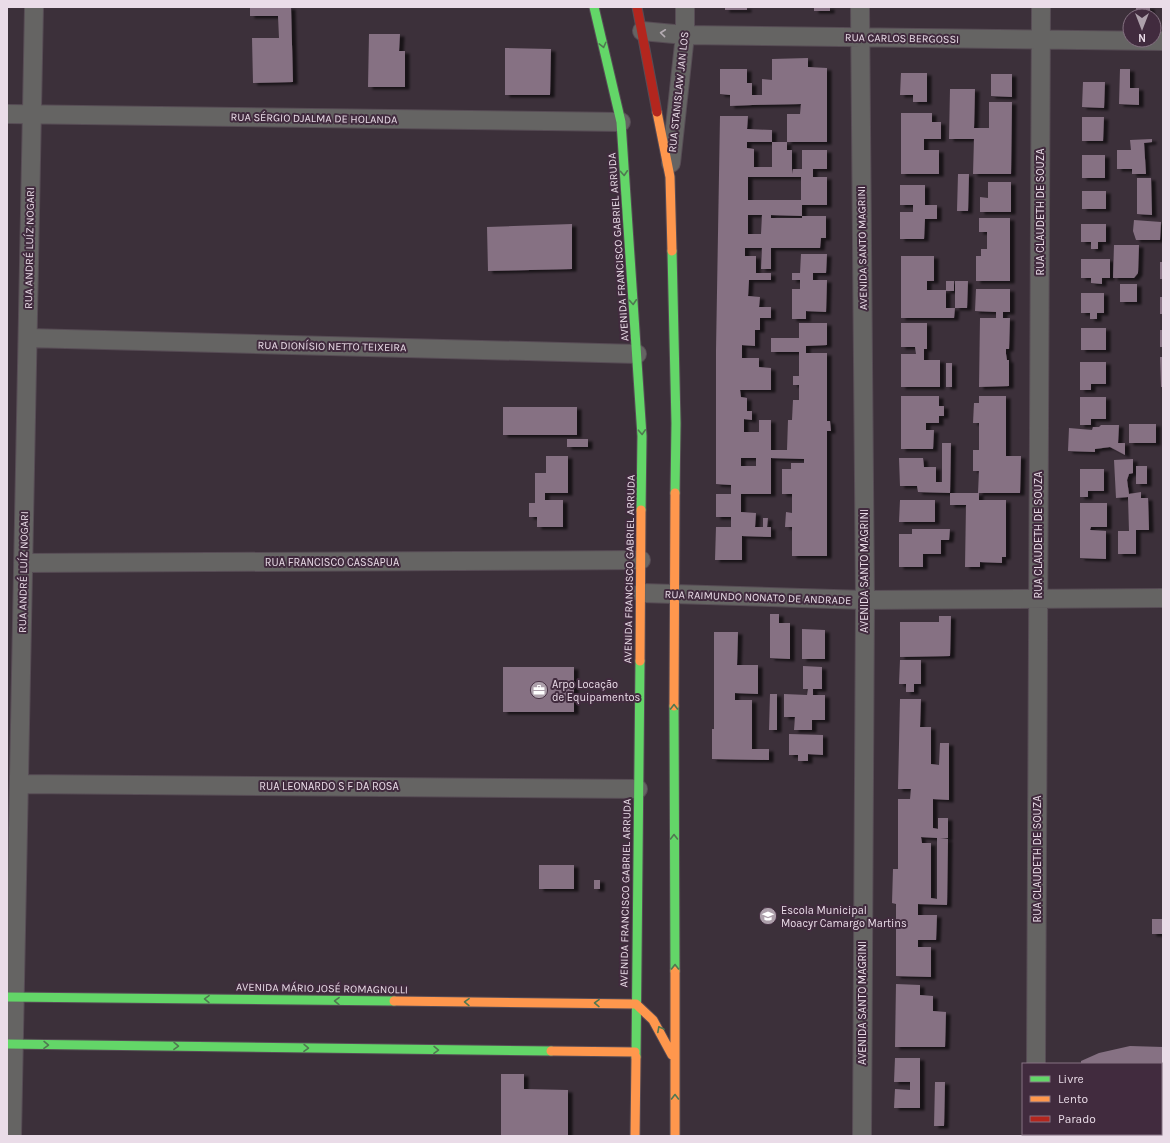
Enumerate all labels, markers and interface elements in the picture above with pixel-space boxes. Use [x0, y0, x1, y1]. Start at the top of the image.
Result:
north arrow [1122, 8, 1162, 48]
one-way arrow [660, 29, 666, 38]
street label: RUA STANISLAW JAN LOS [666, 31, 691, 153]
street label: RUA CARLOS BERGOSSI [845, 31, 959, 46]
text: N [1138, 31, 1146, 44]
one-way arrow [599, 42, 607, 48]
street label: RUA SÉRGIO DJALMA DE HOLANDA [230, 109, 398, 126]
street label: RUA CLAUDETH DE SOUZA [1034, 148, 1047, 275]
street label: AVENIDA FRANCISCO GABRIEL ARRUDA [605, 152, 632, 342]
one-way arrow [620, 170, 629, 176]
street label: AVENIDA SANTO MAGRINI [855, 186, 870, 310]
street label: RUA ANDRÉ LUÍZ NOGARI [20, 187, 37, 309]
one-way arrow [629, 299, 638, 305]
street label: RUA DIONÍSIO NETTO TEIXEIRA [257, 337, 407, 354]
one-way arrow [638, 429, 646, 435]
street label: RUA CLAUDETH DE SOUZA [1032, 471, 1045, 598]
street label: AVENIDA FRANCISCO GABRIEL ARRUDA [621, 474, 638, 664]
street label: AVENIDA SANTO MAGRINI [858, 509, 871, 633]
street label: RUA ANDRÉ LUÍZ NOGARI [14, 511, 31, 633]
street label: RUA FRANCISCO CASSAPUA [265, 556, 400, 569]
street label: RUA RAIMUNDO NONATO DE ANDRADE [664, 588, 852, 607]
place label: Arpo Locação de Equipamentos [552, 678, 641, 704]
office icon: Arpo Locação de Equipamentos [529, 680, 549, 700]
one-way arrow [670, 704, 678, 710]
street label: RUA LEONARDO S F DA ROSA [259, 780, 399, 793]
street label: RUA CLAUDETH DE SOUZA [1031, 795, 1044, 922]
street label: AVENIDA FRANCISCO GABRIEL ARRUDA [617, 798, 634, 988]
one-way arrow [670, 834, 678, 840]
place label: Escola Municipal Moacyr Camargo Martins [781, 904, 907, 930]
school or university icon: Escola Municipal Moacyr Camargo Martins [758, 906, 778, 926]
street label: AVENIDA SANTO MAGRINI [856, 941, 869, 1065]
one-way arrow [671, 964, 679, 970]
street label: AVENIDA MÁRIO JOSÉ ROMAGNOLLI [236, 979, 408, 996]
one-way arrow [204, 995, 210, 1003]
one-way arrow [334, 997, 340, 1005]
one-way arrow [464, 998, 470, 1006]
one-way arrow [594, 999, 600, 1008]
one-way arrow [657, 1026, 664, 1033]
one-way arrow [43, 1041, 49, 1049]
one-way arrow [173, 1042, 179, 1050]
one-way arrow [303, 1044, 309, 1052]
one-way arrow [433, 1046, 439, 1054]
legend [1022, 1063, 1162, 1135]
text: Livre [1058, 1072, 1084, 1086]
text: Lento [1058, 1092, 1088, 1106]
one-way arrow [671, 1094, 679, 1100]
text: Parado [1058, 1112, 1096, 1126]

